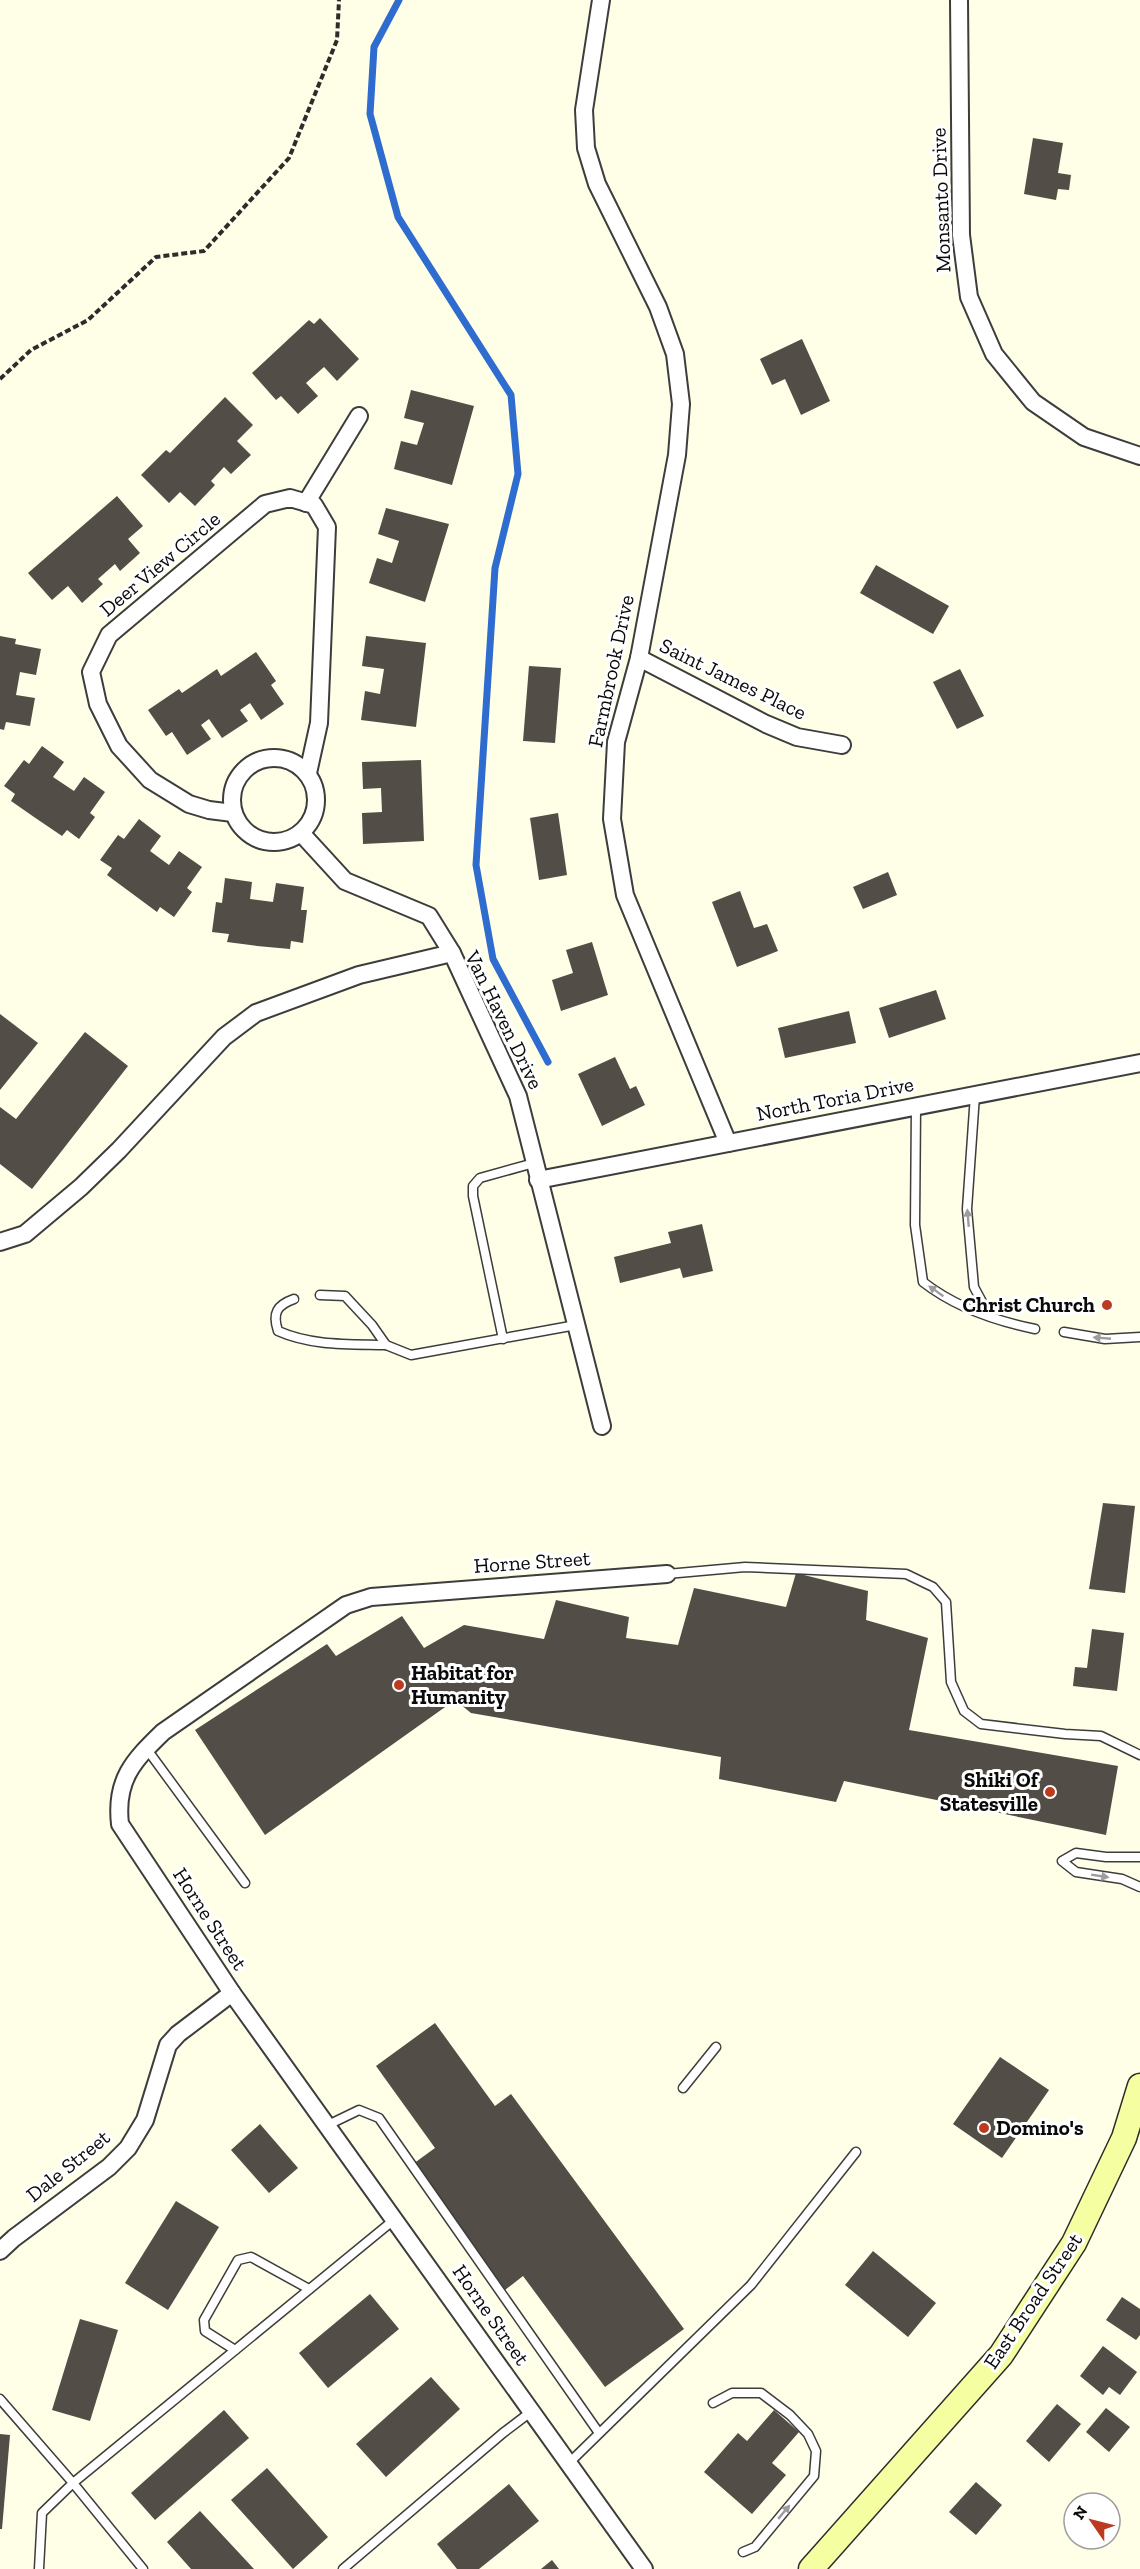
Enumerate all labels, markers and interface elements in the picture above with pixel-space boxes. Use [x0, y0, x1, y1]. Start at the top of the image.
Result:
street label: Monsanto Drive [925, 127, 956, 273]
street label: Deer View Circle [94, 506, 225, 621]
street label: Farmbrook Drive [582, 592, 639, 749]
street label: Saint James Place [656, 632, 811, 725]
street label: Van Haven Drive [460, 946, 549, 1093]
street label: North Toria Drive [754, 1071, 916, 1126]
one-way arrow [963, 1209, 972, 1228]
one-way arrow [928, 1285, 944, 1297]
place label: Christ Church [962, 1292, 1095, 1317]
marker: Christ Church [1100, 1298, 1114, 1312]
one-way arrow [1092, 1333, 1111, 1343]
street label: Horne Street [473, 1545, 591, 1578]
place label: Habitat for Humanity [411, 1660, 514, 1709]
marker: Habitat for Humanity [392, 1678, 406, 1692]
place label: Shiki Of Statesville [940, 1767, 1040, 1816]
marker: Shiki Of Statesville [1043, 1785, 1057, 1799]
street label: Horne Street [168, 1863, 253, 1975]
one-way arrow [1090, 1871, 1109, 1880]
place label: Domino's [996, 2115, 1084, 2140]
marker: Domino's [977, 2121, 991, 2135]
street label: Dale Street [21, 2124, 115, 2207]
street label: East Broad Street [978, 2228, 1087, 2373]
street label: Horne Street [448, 2260, 535, 2370]
north arrow [1062, 2491, 1122, 2551]
text: N [1069, 2502, 1091, 2523]
one-way arrow [777, 2505, 790, 2520]

